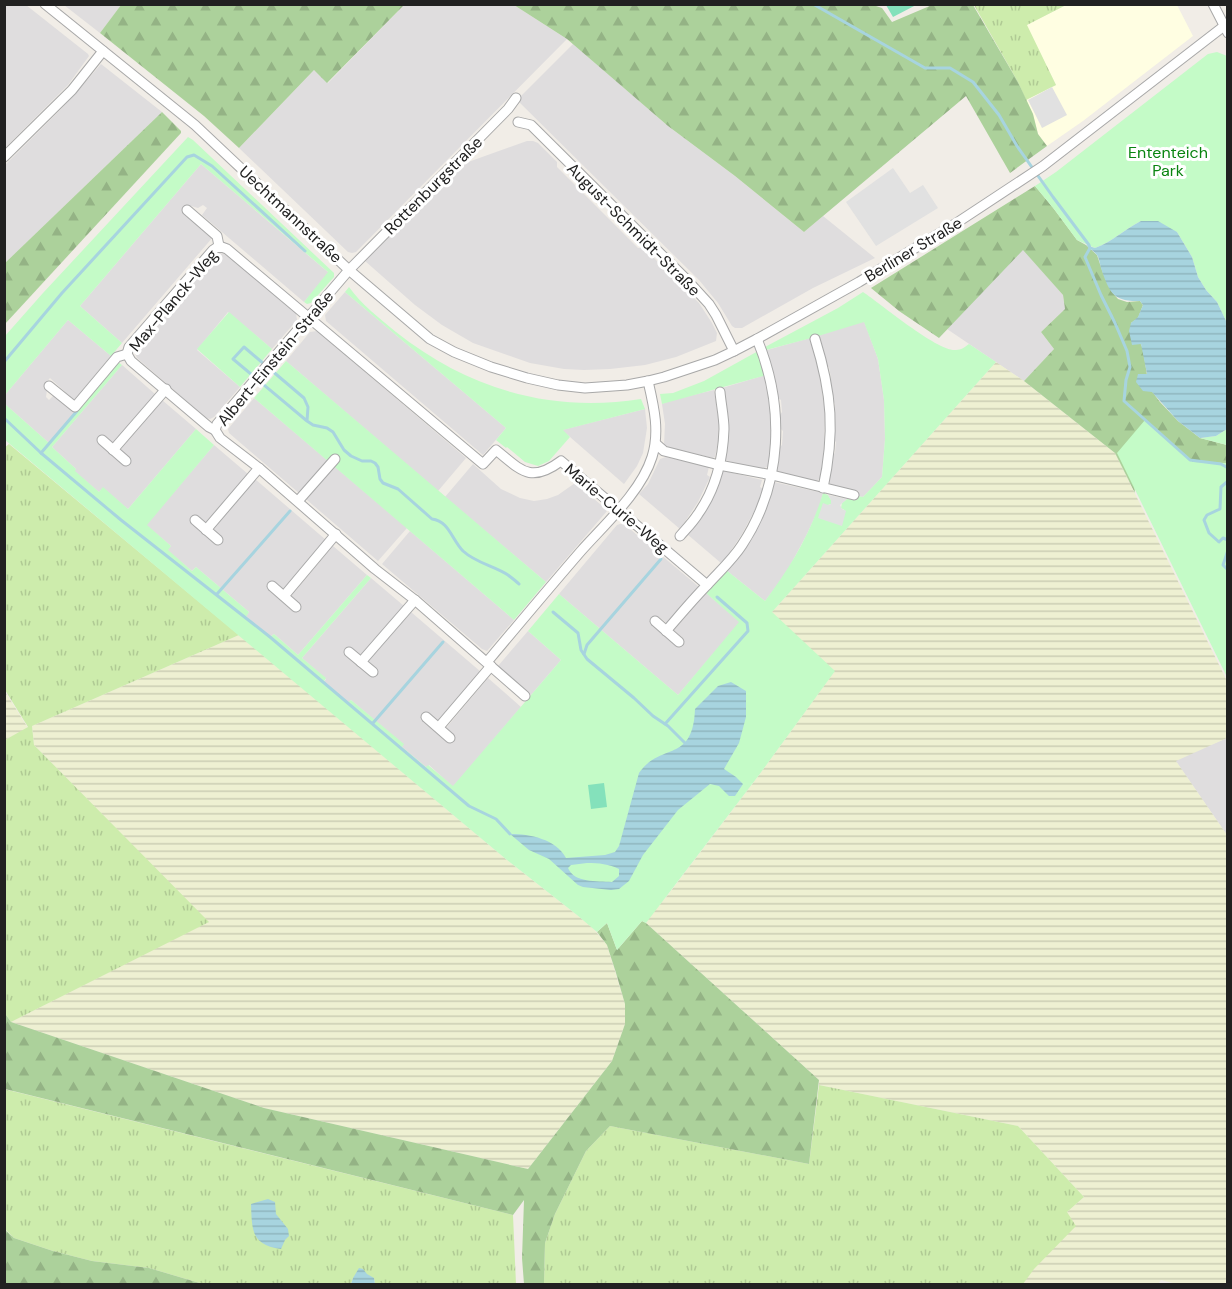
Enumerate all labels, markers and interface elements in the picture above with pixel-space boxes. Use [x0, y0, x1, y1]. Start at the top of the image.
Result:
street label: Rottenburgstraße [380, 132, 487, 239]
park label: Ententeich Park [1128, 142, 1208, 181]
street label: August-Schmidt-Straße [562, 158, 705, 301]
street label: Uechtmannstraße [235, 161, 347, 268]
street label: Berliner Straße [861, 212, 966, 287]
street label: Max-Planck-Weg [124, 245, 222, 356]
street label: Albert-Einstein-Straße [213, 286, 338, 430]
street label: Marie-Curie-Weg [560, 459, 673, 558]

